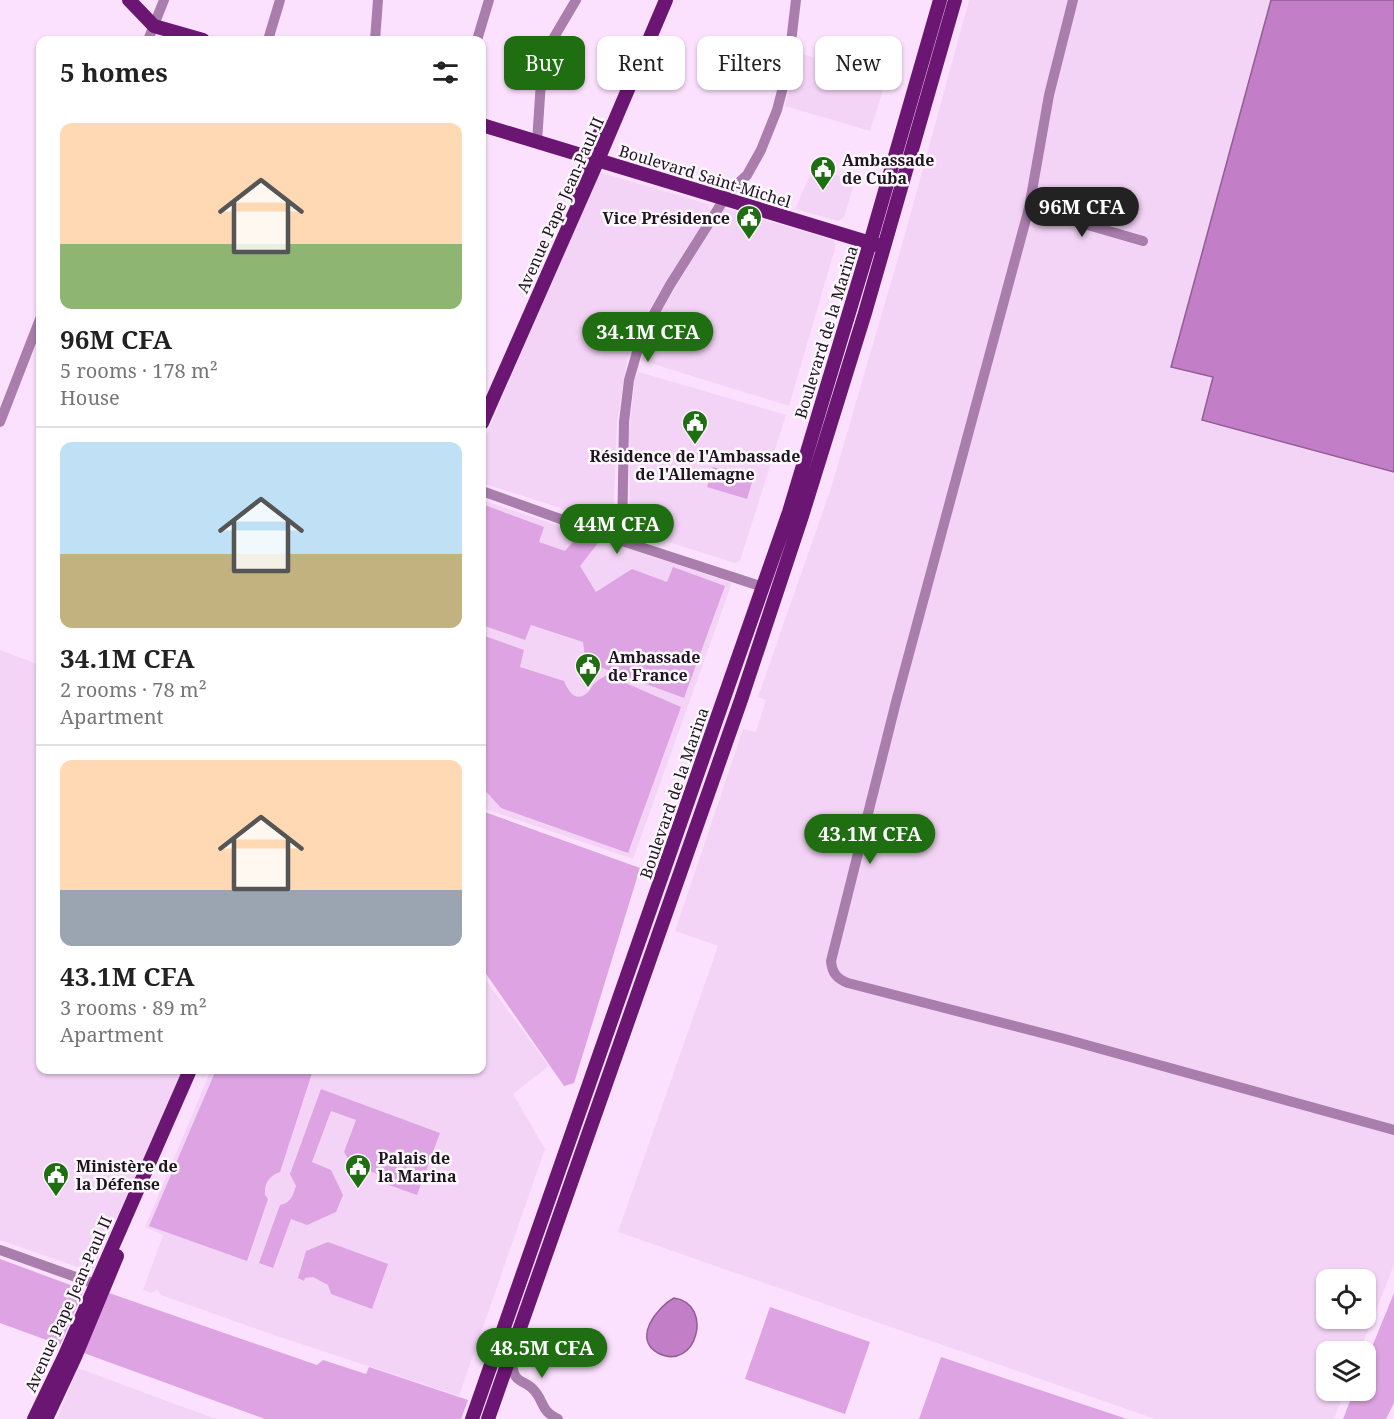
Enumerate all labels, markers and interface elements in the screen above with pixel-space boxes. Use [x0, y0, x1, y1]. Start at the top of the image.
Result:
chip: Buy [504, 36, 585, 90]
chip: Rent [597, 36, 685, 90]
chip: Filters [697, 36, 803, 90]
chip: New [815, 36, 902, 90]
text: 5 homes [60, 54, 168, 90]
icon: filters [429, 56, 462, 89]
street label: Avenue Pape Jean-Paul II [511, 113, 609, 297]
street label: Boulevard Saint-Michel [616, 139, 794, 213]
place label: Ambassade de Cuba [842, 149, 934, 189]
public building icon: Ambassade de Cuba [808, 154, 838, 192]
icon: home [207, 162, 315, 270]
pin: 96M CFA [1027, 187, 1137, 238]
text: 96M CFA [1039, 193, 1125, 220]
public building icon: Vice Présidence [734, 203, 764, 241]
place label: Vice Présidence [603, 207, 730, 229]
street label: Boulevard de la Marina [789, 243, 863, 421]
pin: 34.1M CFA [579, 312, 717, 363]
text: 34.1M CFA [596, 318, 700, 345]
text: 96M CFA [60, 321, 172, 357]
text: 5 rooms · 178 m² [60, 357, 218, 384]
text: House [60, 384, 120, 411]
public building icon: Résidence de l'Ambassade de l'Allemagne [680, 408, 710, 446]
place label: Résidence de l'Ambassade de l'Allemagne [590, 445, 800, 485]
icon: home [207, 481, 315, 589]
pin: 44M CFA [562, 504, 672, 555]
text: 44M CFA [574, 510, 660, 537]
text: 34.1M CFA [60, 640, 195, 676]
place label: Ambassade de France [608, 646, 700, 686]
public building icon: Ambassade de France [573, 651, 603, 689]
text: 2 rooms · 78 m² [60, 676, 207, 703]
text: Apartment [60, 703, 164, 730]
street label: Boulevard de la Marina [634, 704, 714, 882]
icon: home [207, 799, 315, 907]
pin: 43.1M CFA [801, 814, 939, 865]
text: 43.1M CFA [818, 820, 922, 847]
text: 43.1M CFA [60, 958, 195, 994]
text: 3 rooms · 89 m² [60, 994, 207, 1021]
text: Apartment [60, 1021, 164, 1048]
place label: Palais de la Marina [378, 1147, 457, 1187]
public building icon: Palais de la Marina [343, 1152, 373, 1190]
place label: Ministère de la Défense [76, 1155, 178, 1195]
public building icon: Ministère de la Défense [41, 1160, 71, 1198]
street label: Avenue Pape Jean-Paul II [19, 1212, 117, 1396]
map controls [1316, 1269, 1376, 1401]
button: locate [1316, 1269, 1376, 1329]
pin: 48.5M CFA [473, 1328, 611, 1379]
text: 48.5M CFA [490, 1334, 594, 1361]
button: layers [1316, 1341, 1376, 1401]

